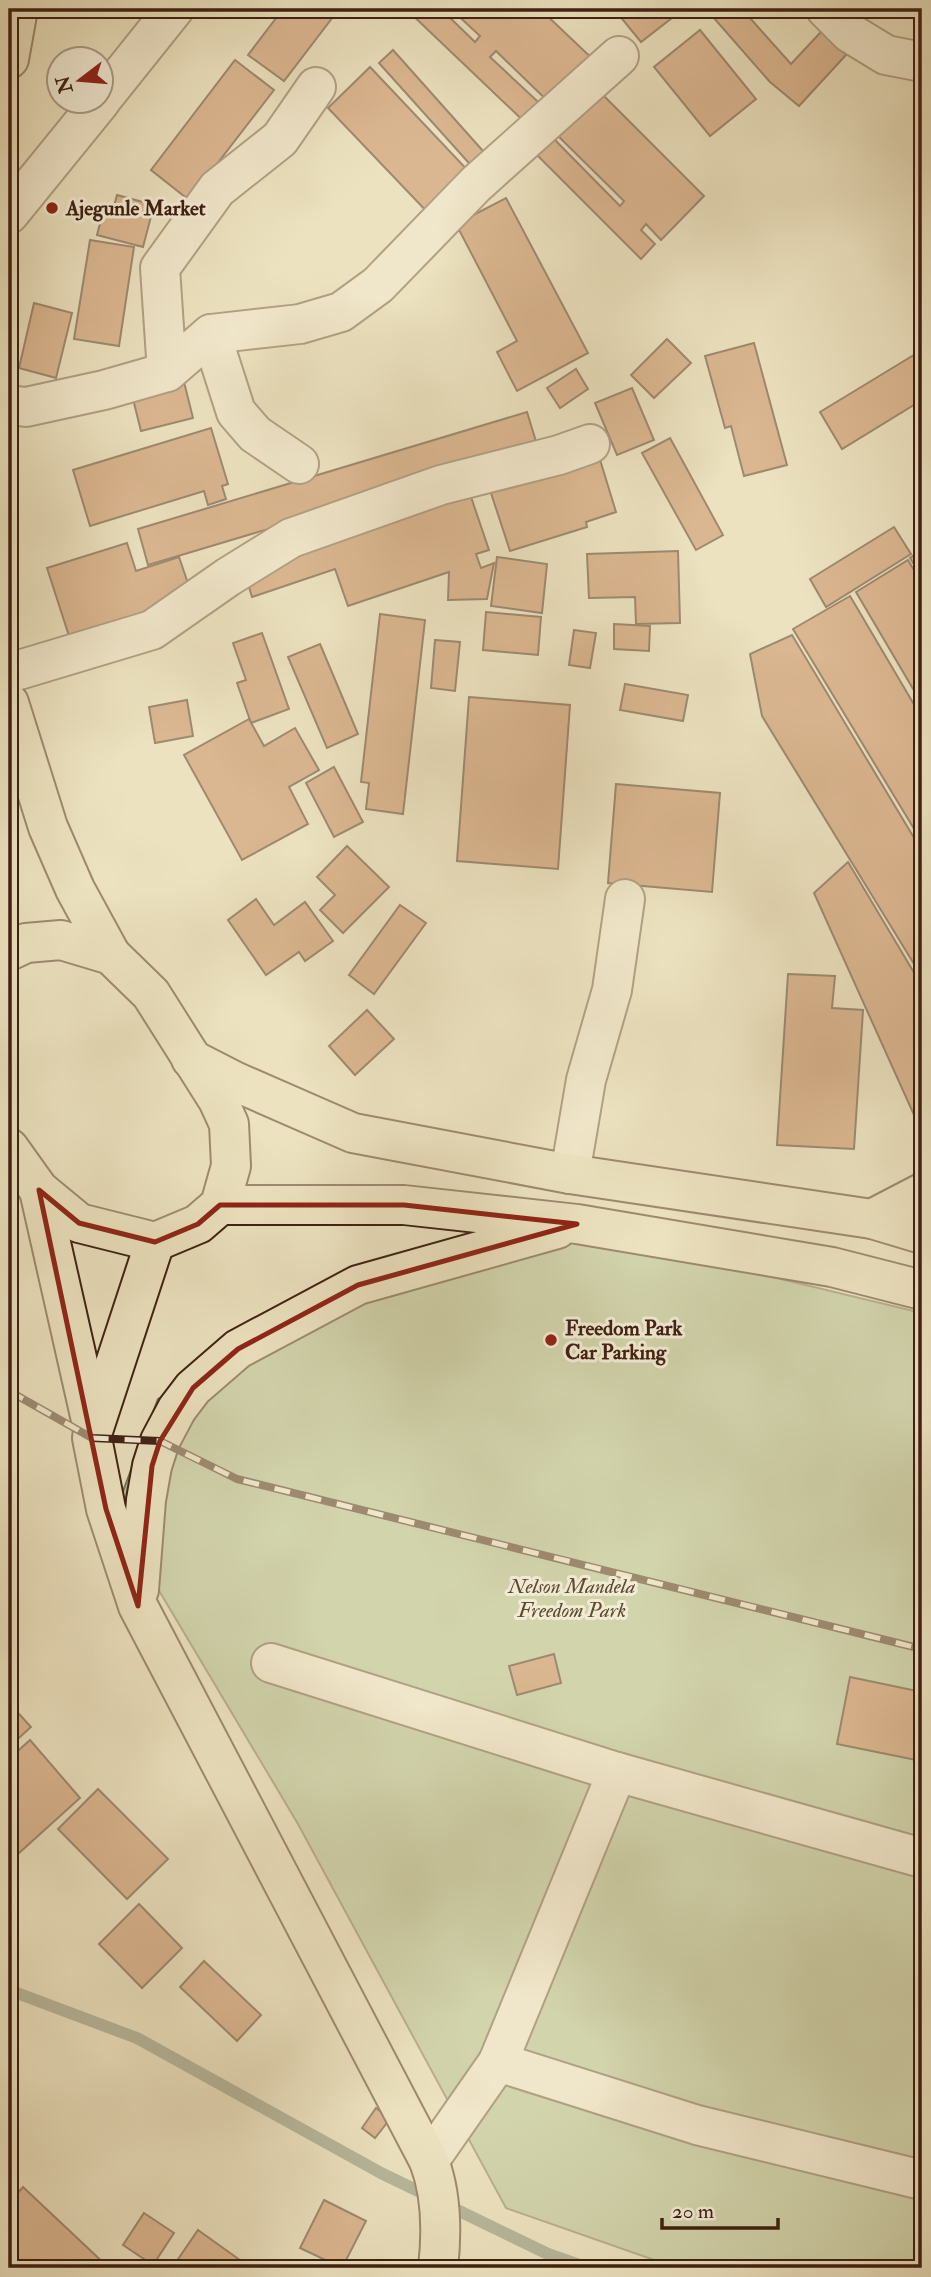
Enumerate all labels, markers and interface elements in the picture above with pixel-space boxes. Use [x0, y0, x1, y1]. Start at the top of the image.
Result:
north arrow [46, 46, 116, 116]
text: N [50, 72, 79, 97]
place label: Ajegunle Market [65, 195, 206, 222]
marker: Ajegunle Market [44, 200, 60, 216]
place label: Freedom Park Car Parking [565, 1315, 683, 1366]
marker: Freedom Park Car Parking [543, 1332, 559, 1348]
park label: Nelson Mandela Freedom Park [508, 1573, 636, 1624]
scale bar [662, 2186, 777, 2230]
text: 20 m [672, 2198, 714, 2225]

